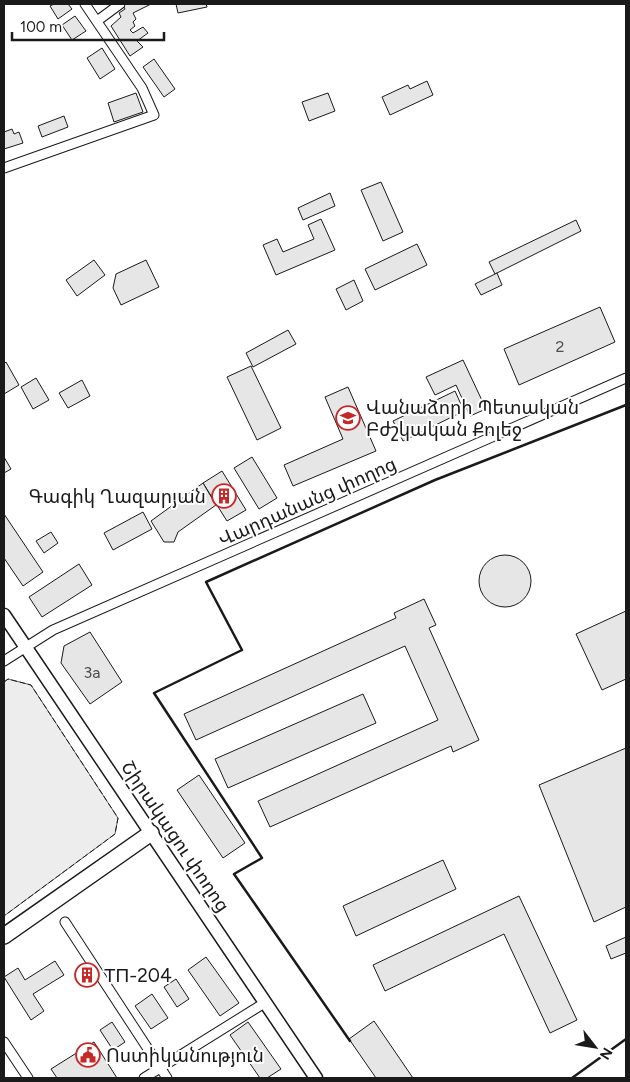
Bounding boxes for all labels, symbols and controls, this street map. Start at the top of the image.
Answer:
scale bar [12,10,165,42]
text: 100 m [20,18,62,36]
house number: 2 [556,337,564,356]
place label: Վանաձորի Պետական Բժշկական Քոլեջ [366,396,579,441]
school or university icon: Վանաձորի Պետական Բժշկական Քոլեջ [335,405,361,431]
street label: Վարդանանց փողոց [215,452,400,551]
building icon: Գագիկ Ղազարյան [211,483,237,509]
place label: Գագիկ Ղազարյան [28,485,206,508]
house number: 3a [84,663,100,682]
street label: Շիրակացու փողոց [116,756,235,916]
building icon: ТП-204 [74,962,100,988]
place label: ТП-204 [104,964,172,987]
north arrow [570,1022,620,1072]
public building icon: Ոստիկանություն [75,1042,101,1068]
place label: Ոստիկանություն [106,1044,264,1067]
text: N [596,1044,616,1062]

